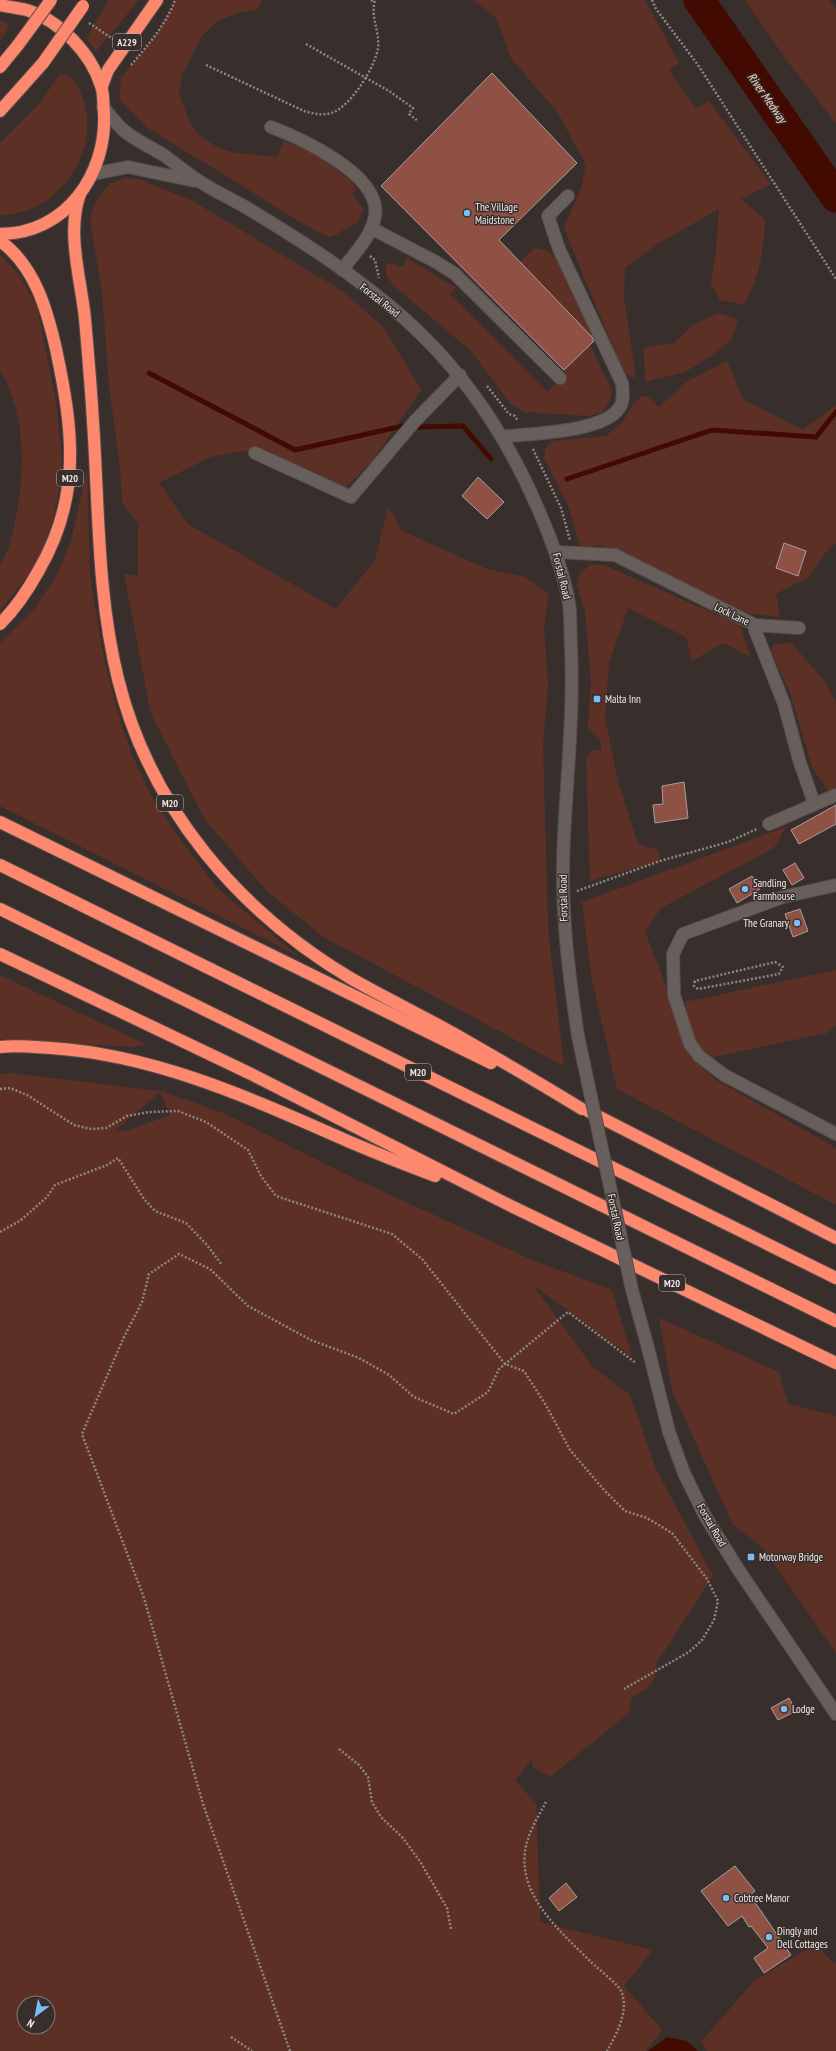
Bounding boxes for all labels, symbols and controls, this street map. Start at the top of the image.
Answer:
road number: A229 [113,34,141,50]
water label: River Medway [745,70,791,127]
place label: The Village Maidstone [475,200,518,227]
marker: The Village Maidstone [462,208,472,218]
street label: Forstal Road [357,280,403,320]
road number: M20 [57,470,83,486]
street label: Forstal Road [550,551,575,601]
street label: Lock Lane [712,600,752,629]
place label: Malta Inn [605,692,641,706]
marker: Malta Inn [592,694,602,704]
road number: M20 [157,795,183,811]
street label: Forstal Road [556,874,570,922]
place label: Sandling Farmhouse [753,876,795,903]
marker: Sandling Farmhouse [740,884,750,894]
place label: The Granary [743,916,790,930]
marker: The Granary [792,918,802,928]
road number: M20 [405,1064,431,1080]
street label: Forstal Road [604,1192,628,1242]
road number: M20 [659,1275,685,1291]
street label: Forstal Road [694,1501,730,1549]
place label: Motorway Bridge [759,1550,824,1564]
marker: Motorway Bridge [746,1552,756,1562]
place label: Lodge [792,1702,815,1716]
marker: Lodge [779,1704,789,1714]
place label: Cobtree Manor [734,1891,790,1905]
marker: Cobtree Manor [721,1893,731,1903]
place label: Dingly and Dell Cottages [777,1924,828,1951]
marker: Dingly and Dell Cottages [764,1932,774,1942]
north arrow [16,1995,56,2035]
text: N [24,2016,37,2031]

